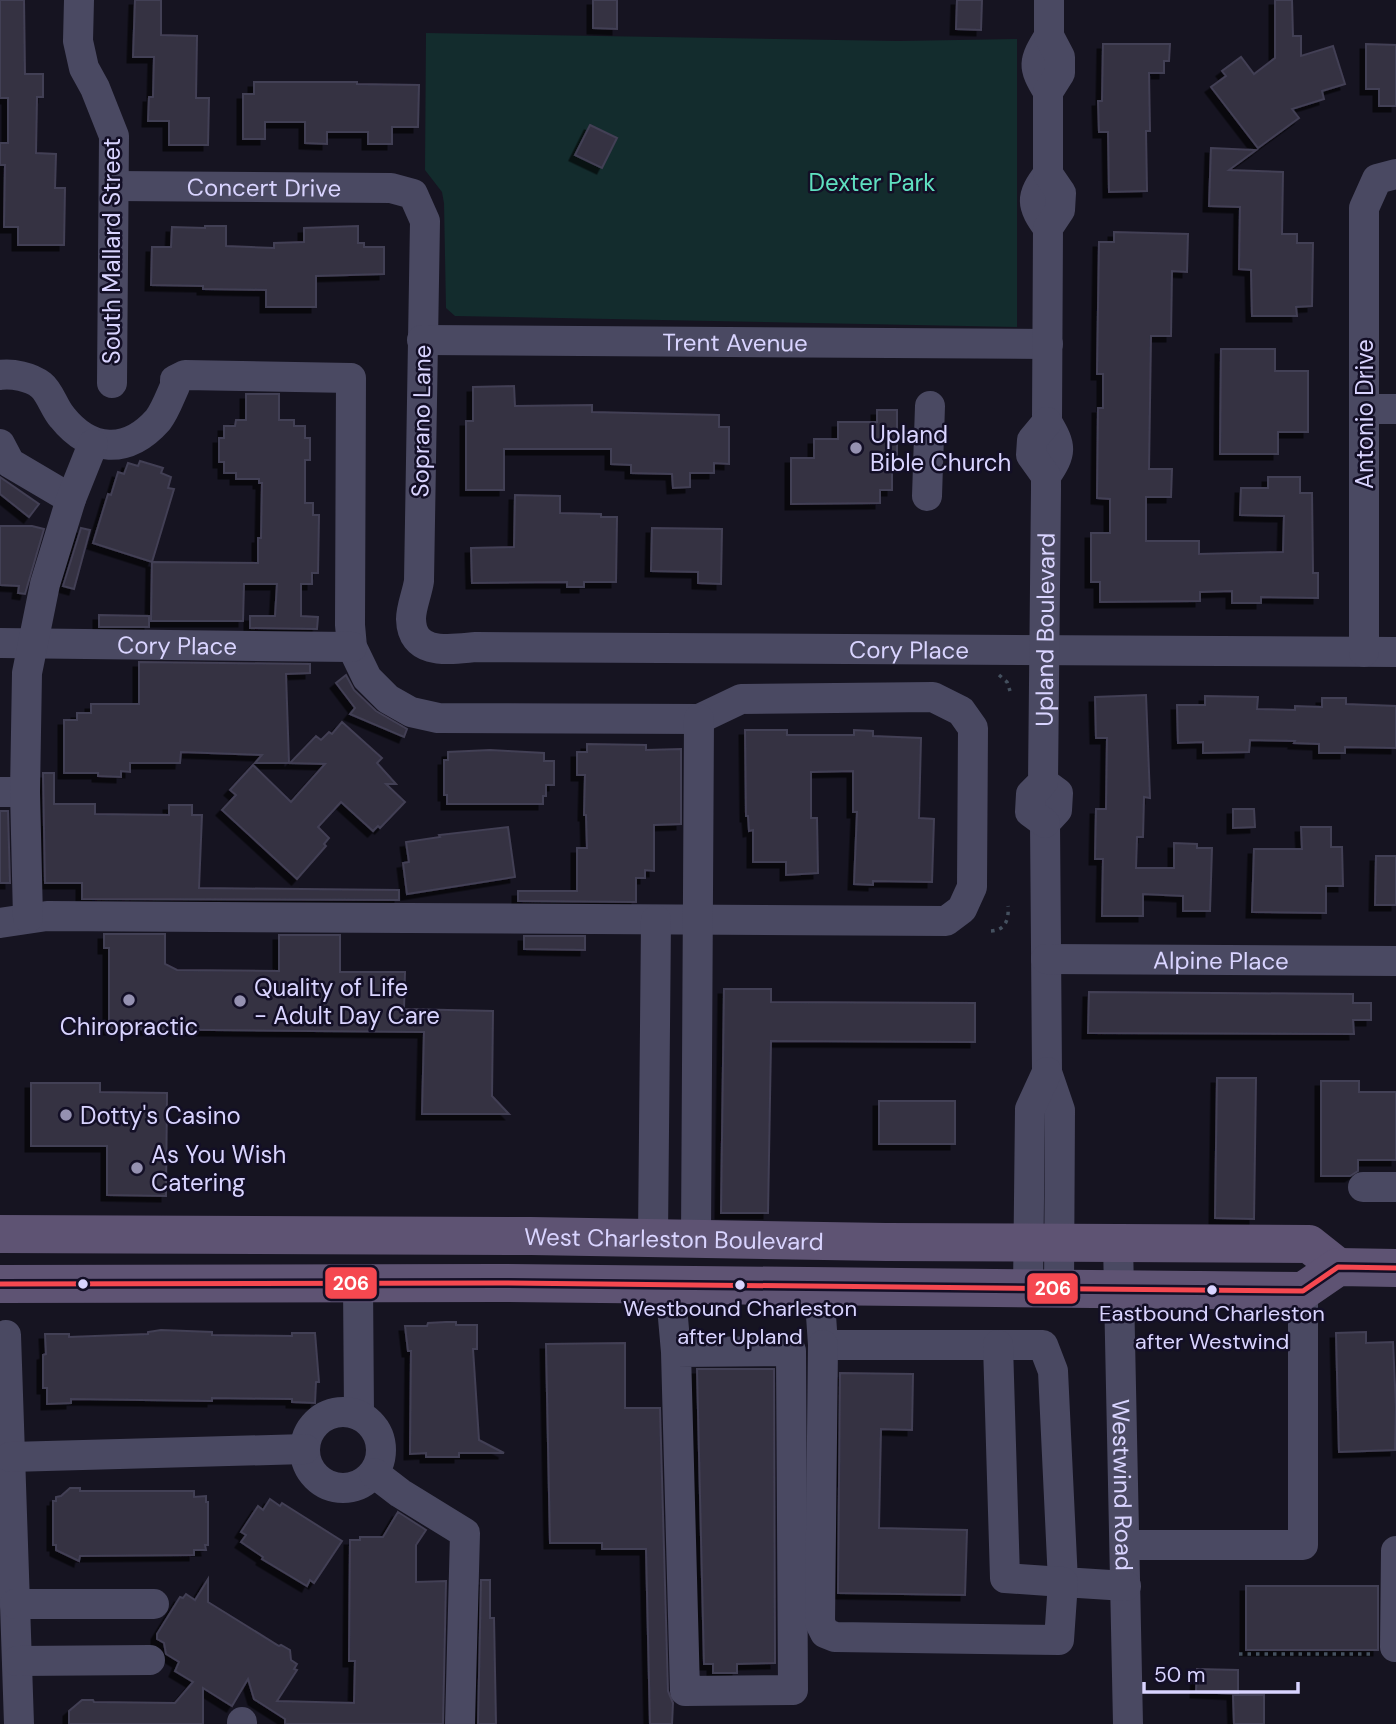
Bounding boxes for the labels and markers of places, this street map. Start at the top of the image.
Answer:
place label: Upland Bible Church [870,419,1011,478]
marker: Upland Bible Church [848,440,864,456]
place label: Quality of Life - Adult Day Care [254,972,440,1031]
marker: Chiropractic [121,992,137,1008]
marker: Quality of Life - Adult Day Care [232,993,248,1009]
place label: Chiropractic [60,1011,198,1042]
place label: Dotty's Casino [80,1100,241,1131]
marker: Dotty's Casino [58,1107,74,1123]
place label: As You Wish Catering [151,1139,286,1198]
marker: As You Wish Catering [129,1160,145,1176]
unlabelled marker [76,1277,90,1291]
marker: Westbound Charleston after Upland [733,1278,747,1292]
marker: Eastbound Charleston after Westwind [1205,1283,1219,1297]
place label: Westbound Charleston after Upland [623,1294,857,1351]
place label: Eastbound Charleston after Westwind [1099,1299,1325,1356]

